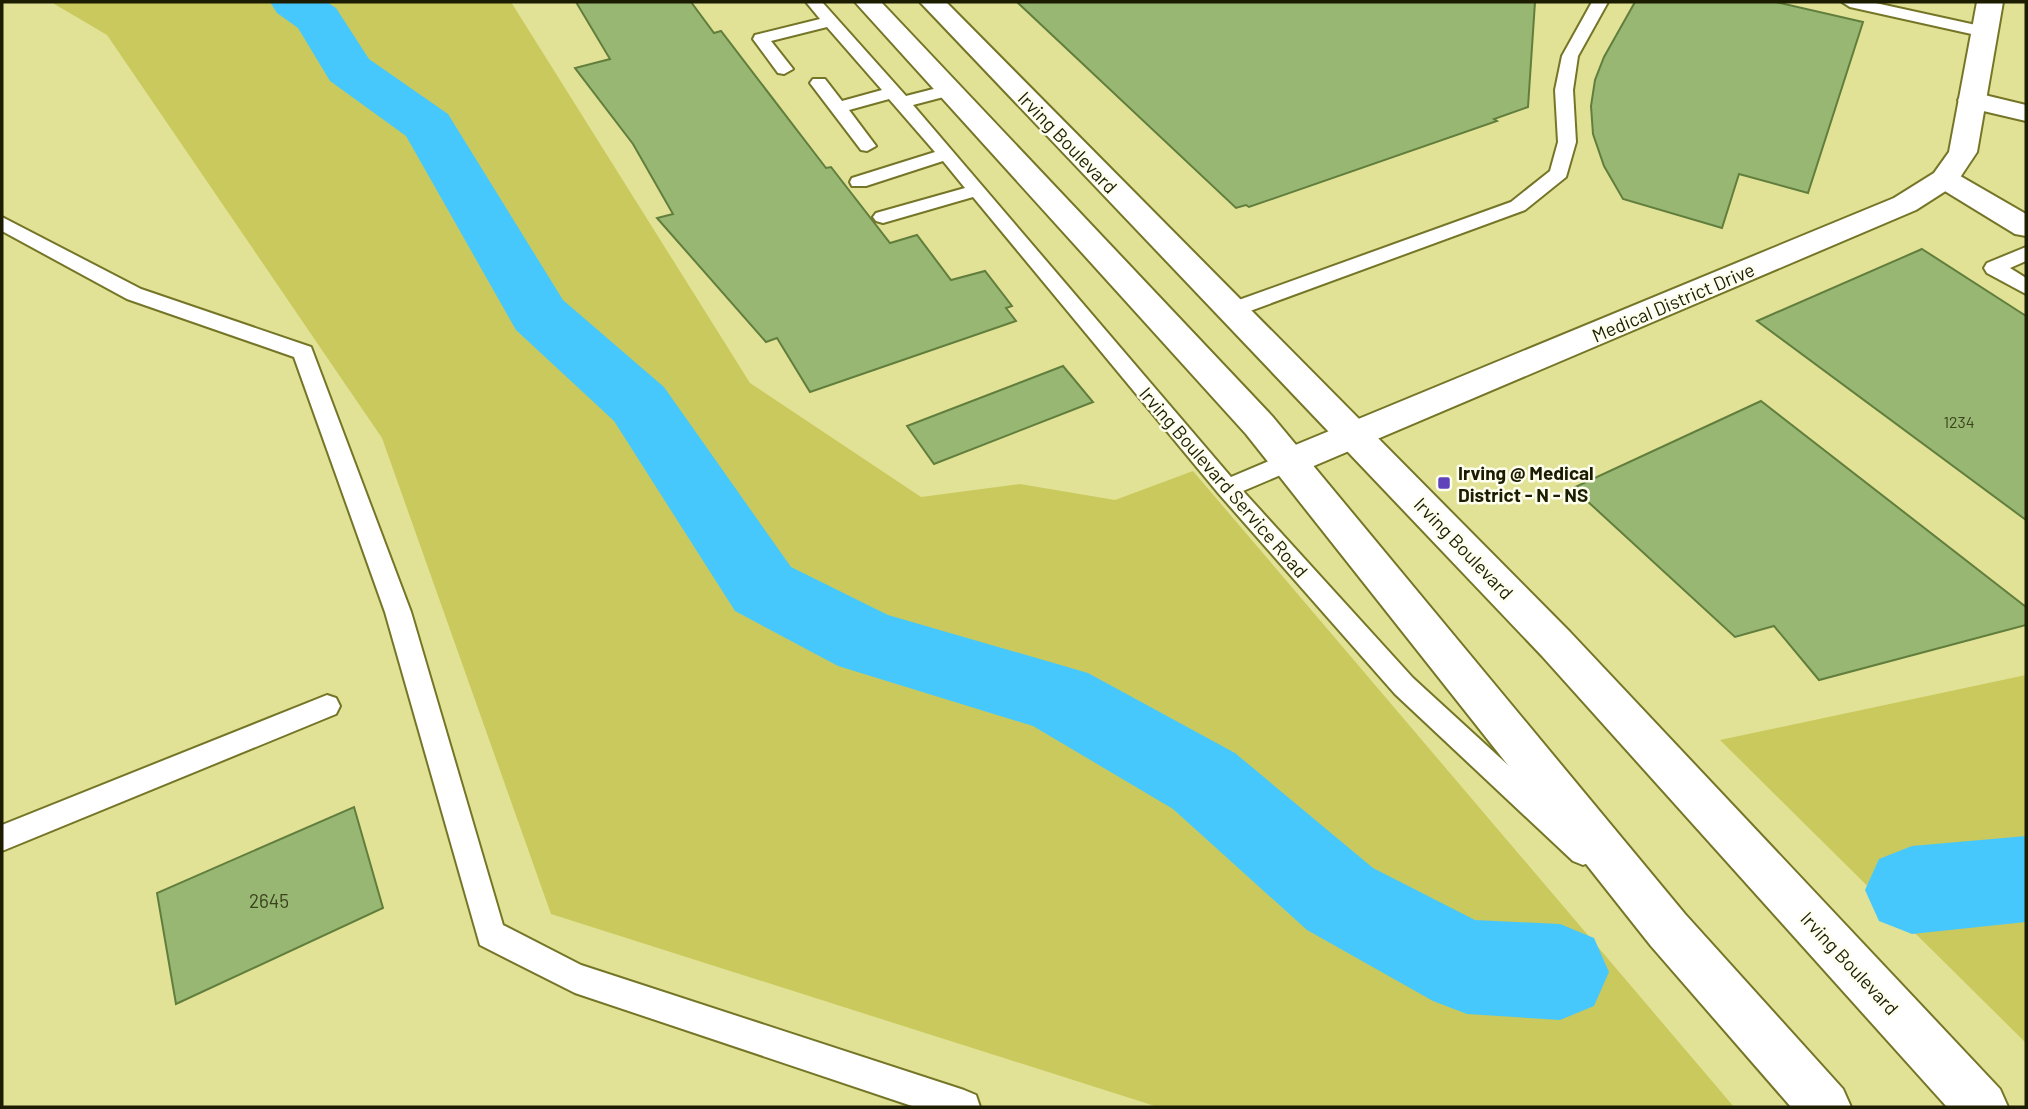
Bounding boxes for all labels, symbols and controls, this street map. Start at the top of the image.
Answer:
street label: Irving Boulevard [1014,86,1122,198]
street label: Medical District Drive [1588,257,1758,347]
street label: Irving Boulevard Service Road [1135,382,1313,582]
house number: 1234 [1943,412,1975,431]
place label: Irving @ Medical District - N - NS [1458,461,1594,506]
marker: Irving @ Medical District - N - NS [1436,475,1452,491]
street label: Irving Boulevard [1410,492,1518,604]
house number: 2645 [249,889,289,912]
street label: Irving Boulevard [1796,907,1904,1019]

